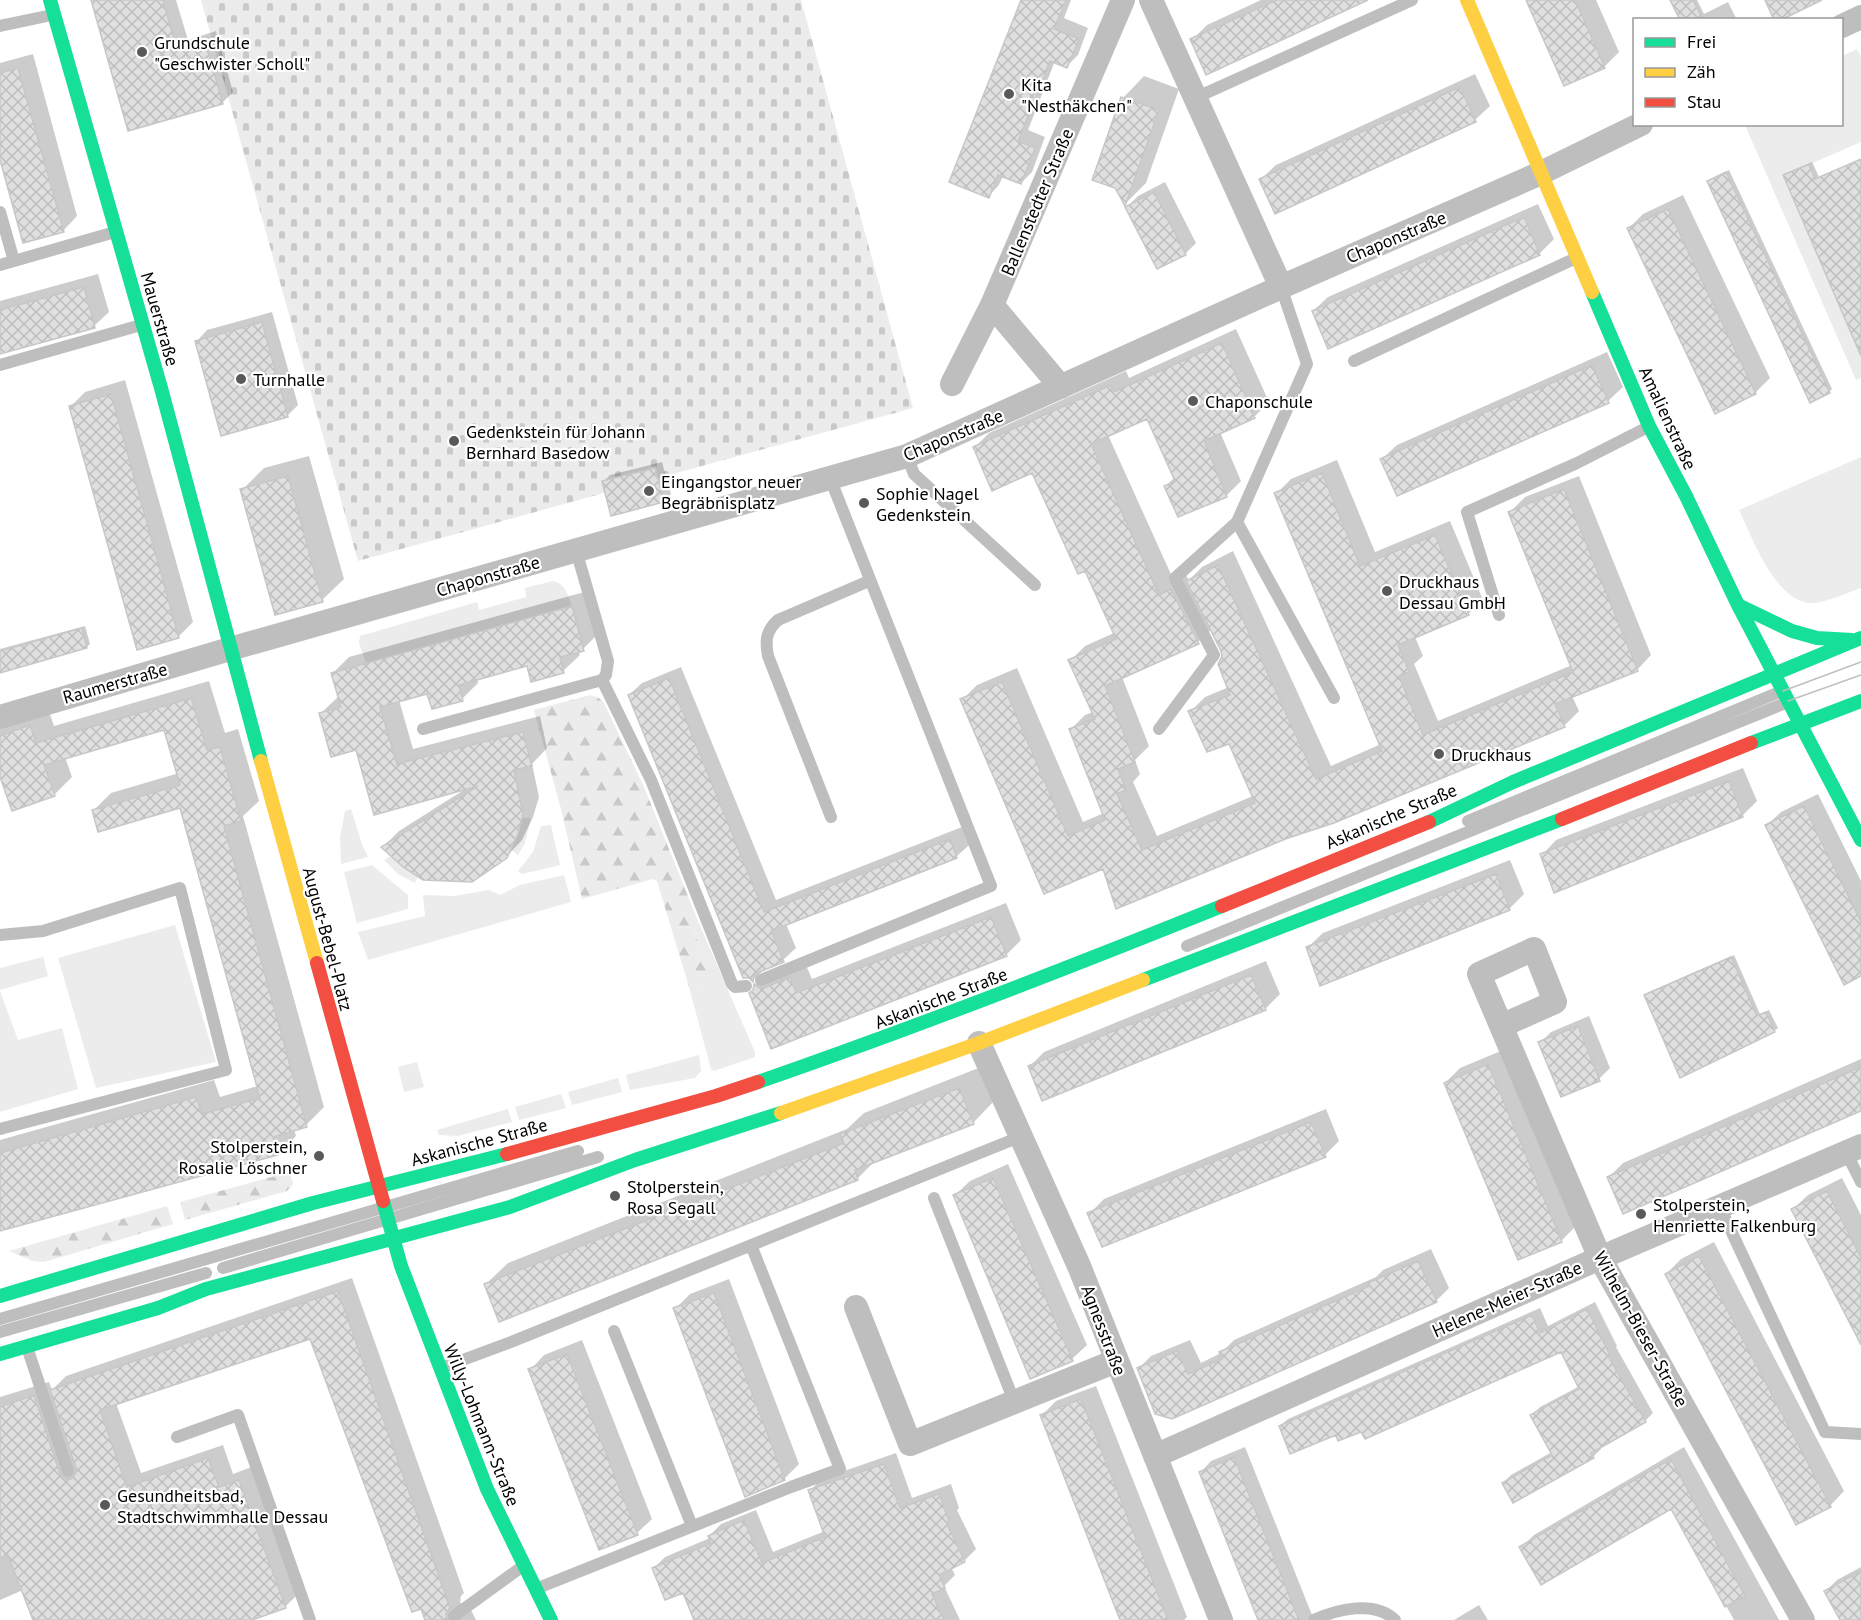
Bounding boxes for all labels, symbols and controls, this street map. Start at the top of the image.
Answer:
legend [1633,18,1843,126]
text: Frei [1687,30,1716,53]
place label: Grundschule "Geschwister Scholl" [154,31,310,75]
marker: Grundschule "Geschwister Scholl" [135,45,149,59]
text: Zäh [1687,60,1716,83]
place label: Kita "Nesthäkchen" [1021,73,1132,117]
marker: Kita "Nesthäkchen" [1002,87,1016,101]
text: Stau [1687,90,1721,113]
street label: Ballenstedter Straße [996,125,1078,279]
street label: Chaponstraße [1342,206,1450,268]
street label: Mauerstraße [136,269,184,369]
street label: Amalienstraße [1634,363,1702,473]
place label: Turnhalle [253,368,325,391]
marker: Turnhalle [234,372,248,386]
place label: Chaponschule [1205,390,1313,413]
marker: Chaponschule [1186,394,1200,408]
street label: Chaponstraße [899,404,1007,466]
place label: Gedenkstein für Johann Bernhard Basedow [466,420,645,464]
marker: Gedenkstein für Johann Bernhard Basedow [447,434,461,448]
place label: Eingangstor neuer Begräbnisplatz [661,470,801,514]
place label: Sophie Nagel Gedenkstein [876,482,979,526]
marker: Eingangstor neuer Begräbnisplatz [642,484,656,498]
marker: Sophie Nagel Gedenkstein [857,496,871,510]
street label: Chaponstraße [433,550,543,602]
place label: Druckhaus Dessau GmbH [1399,570,1506,614]
marker: Druckhaus Dessau GmbH [1380,584,1394,598]
street label: Raumerstraße [60,657,170,709]
place label: Druckhaus [1451,743,1531,766]
marker: Druckhaus [1432,747,1446,761]
street label: Askanische Straße [1322,778,1460,854]
street label: August-Bebel-Platz [298,865,358,1013]
street label: Askanische Straße [871,962,1011,1034]
street label: Askanische Straße [408,1113,550,1171]
place label: Stolperstein, Rosalie Löschner [178,1135,307,1179]
marker: Stolperstein, Rosalie Löschner [312,1149,326,1163]
place label: Stolperstein, Rosa Segall [627,1175,724,1219]
marker: Stolperstein, Rosa Segall [608,1189,622,1203]
place label: Stolperstein, Henriette Falkenburg [1653,1193,1816,1237]
marker: Stolperstein, Henriette Falkenburg [1634,1207,1648,1221]
street label: Wilhelm-Bieser-Straße [1589,1247,1693,1411]
street label: Helene-Meier-Straße [1429,1256,1585,1342]
street label: Agnesstraße [1076,1282,1132,1378]
street label: Willy-Lohmann-Straße [439,1340,525,1510]
place label: Gesundheitsbad, Stadtschwimmhalle Dessau [117,1484,328,1528]
marker: Gesundheitsbad, Stadtschwimmhalle Dessau [98,1498,112,1512]

